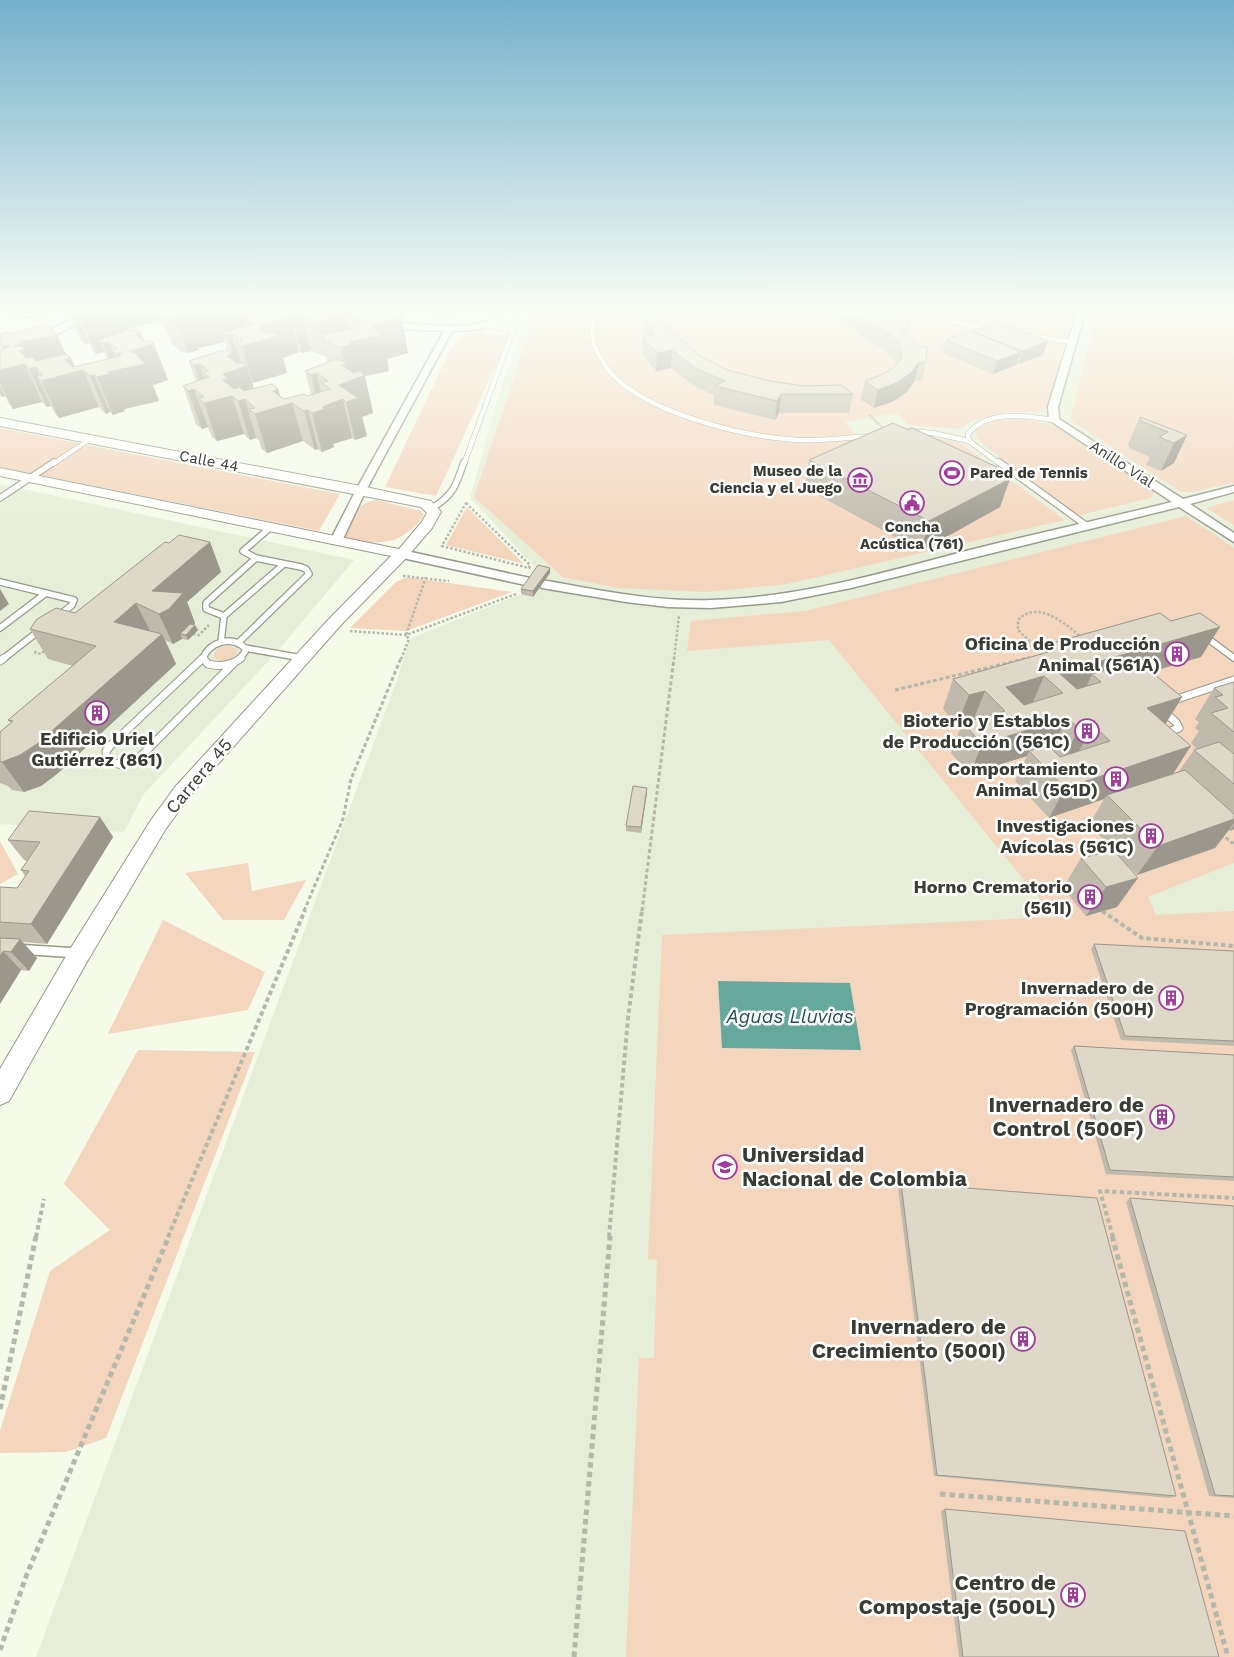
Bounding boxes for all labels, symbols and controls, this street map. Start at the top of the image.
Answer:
street label: Anillo Vial [1087,437,1158,492]
street label: Calle 44 [178,446,240,476]
sports icon: Pared de Tennis [939,460,965,486]
place label: Museo de la Ciencia y el Juego [709,462,842,497]
place label: Pared de Tennis [970,464,1088,482]
museum icon: Museo de la Ciencia y el Juego [847,467,873,493]
public building icon: Concha Acústica (761) [899,490,925,516]
place label: Concha Acústica (761) [860,518,964,553]
place label: Oficina de Producción Animal (561A) [965,633,1160,675]
building icon: Oficina de Producción Animal (561A) [1164,641,1190,667]
building icon: Edificio Uriel Gutiérrez (861) [84,700,110,726]
place label: Bioterio y Establos de Producción (561C) [882,710,1070,752]
building icon: Bioterio y Establos de Producción (561C) [1074,718,1100,744]
place label: Edificio Uriel Gutiérrez (861) [31,728,163,770]
street label: Carrera 45 [161,734,236,818]
place label: Comportamiento Animal (561D) [948,758,1098,800]
building icon: Comportamiento Animal (561D) [1103,766,1129,792]
place label: Investigaciones Avícolas (561C) [996,815,1134,857]
building icon: Investigaciones Avícolas (561C) [1138,823,1164,849]
place label: Horno Crematorio (561I) [913,876,1072,918]
building icon: Horno Crematorio (561I) [1077,884,1103,910]
place label: Invernadero de Programación (500H) [965,977,1154,1019]
building icon: Invernadero de Programación (500H) [1158,985,1184,1011]
water label: Aguas Lluvias [726,1005,854,1028]
place label: Invernadero de Control (500F) [989,1092,1144,1141]
building icon: Invernadero de Control (500F) [1149,1104,1175,1130]
place label: Universidad Nacional de Colombia [742,1142,968,1191]
school or university icon: Universidad Nacional de Colombia [712,1154,738,1180]
place label: Invernadero de Crecimiento (500I) [812,1314,1006,1363]
building icon: Invernadero de Crecimiento (500I) [1010,1326,1036,1352]
place label: Centro de Compostaje (500L) [859,1570,1056,1619]
building icon: Centro de Compostaje (500L) [1060,1582,1086,1608]

